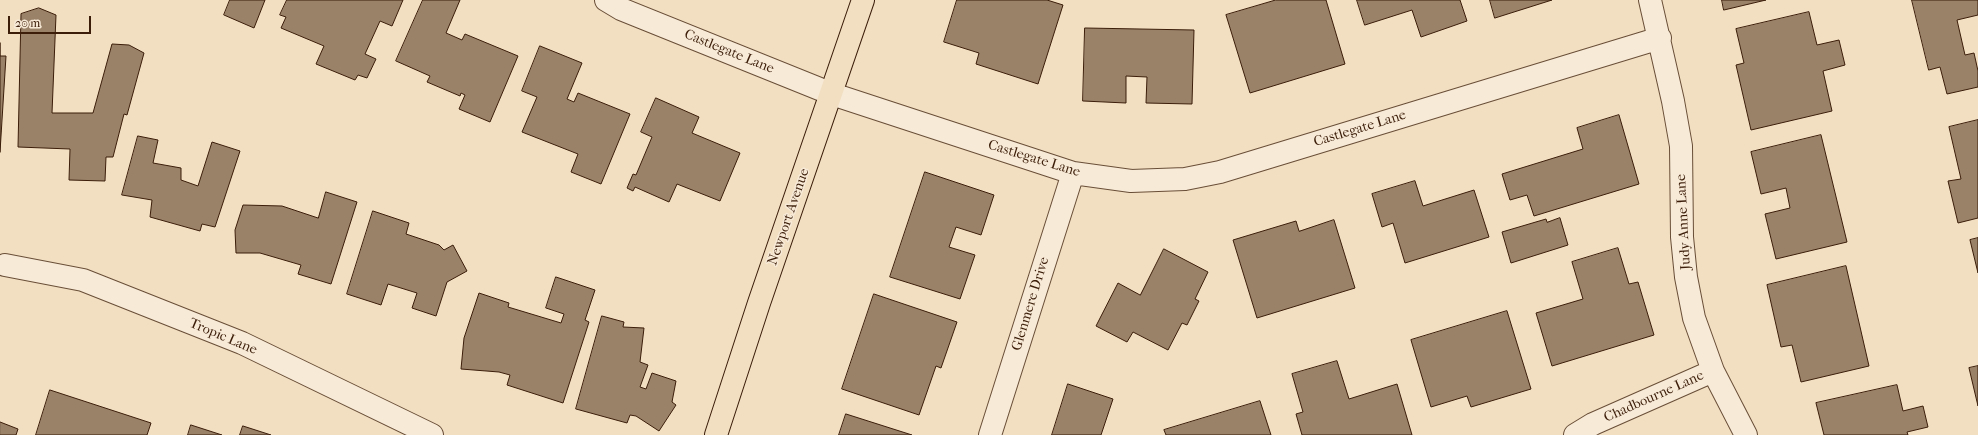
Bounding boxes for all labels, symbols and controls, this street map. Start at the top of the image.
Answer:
scale bar [10,8,93,34]
text: 20 m [15,16,40,30]
street label: Castlegate Lane [682,26,776,78]
street label: Castlegate Lane [1312,107,1408,151]
street label: Castlegate Lane [986,137,1082,181]
street label: Newport Avenue [765,166,813,268]
street label: Judy Anne Lane [1673,174,1695,270]
street label: Glenmere Drive [1009,255,1053,353]
street label: Tropic Lane [187,315,259,359]
street label: Chadbourne Lane [1601,367,1707,427]

